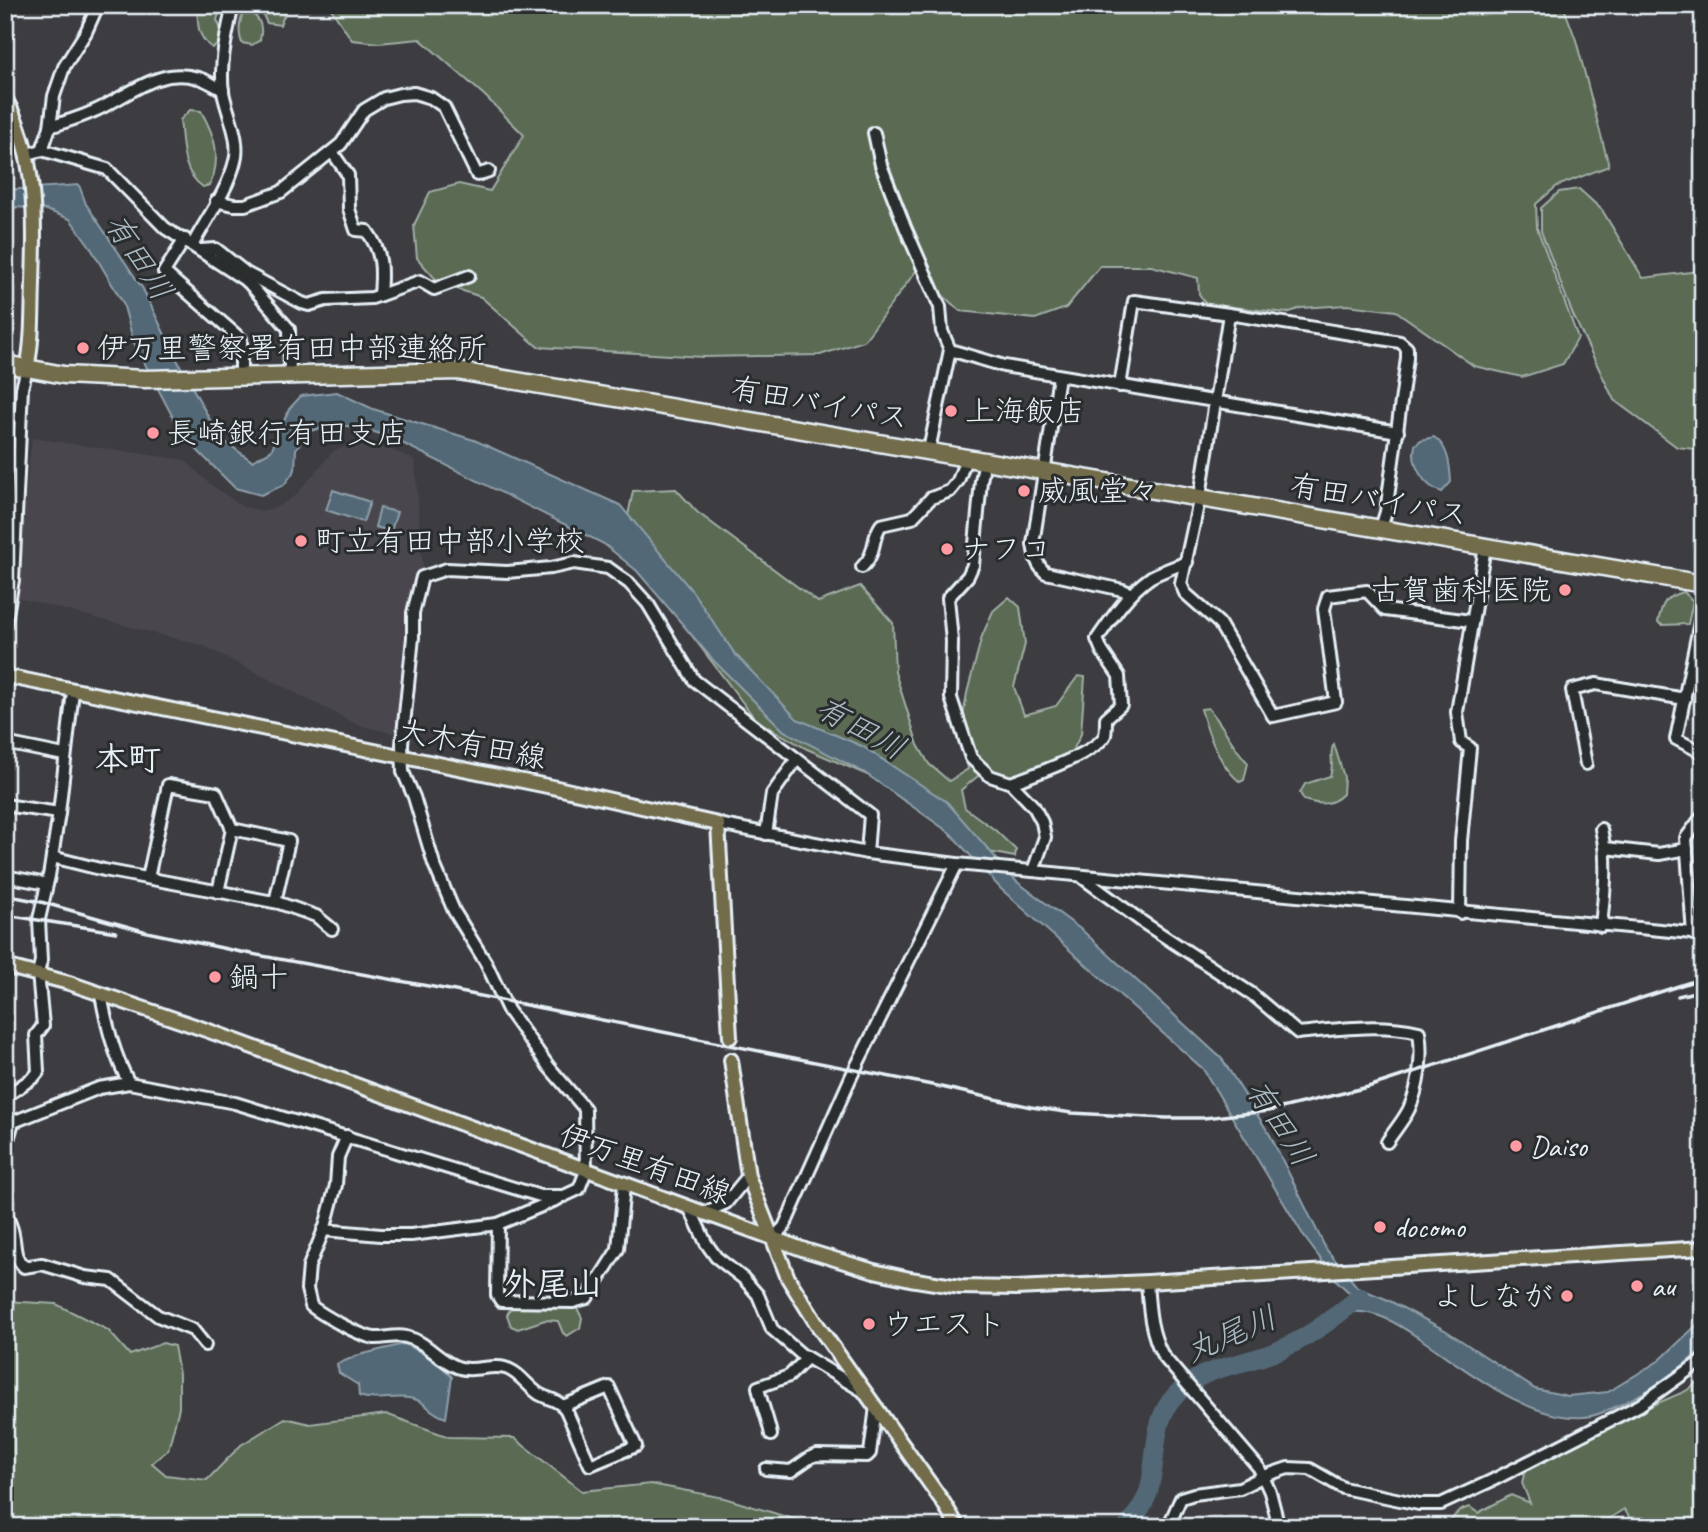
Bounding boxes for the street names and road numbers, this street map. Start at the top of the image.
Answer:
street label: 有田バイパス [728,369,912,437]
street label: 有田バイパス [1287,466,1471,534]
street label: 大木有田線 [395,711,549,777]
street label: 伊万里有田線 [554,1115,736,1213]

